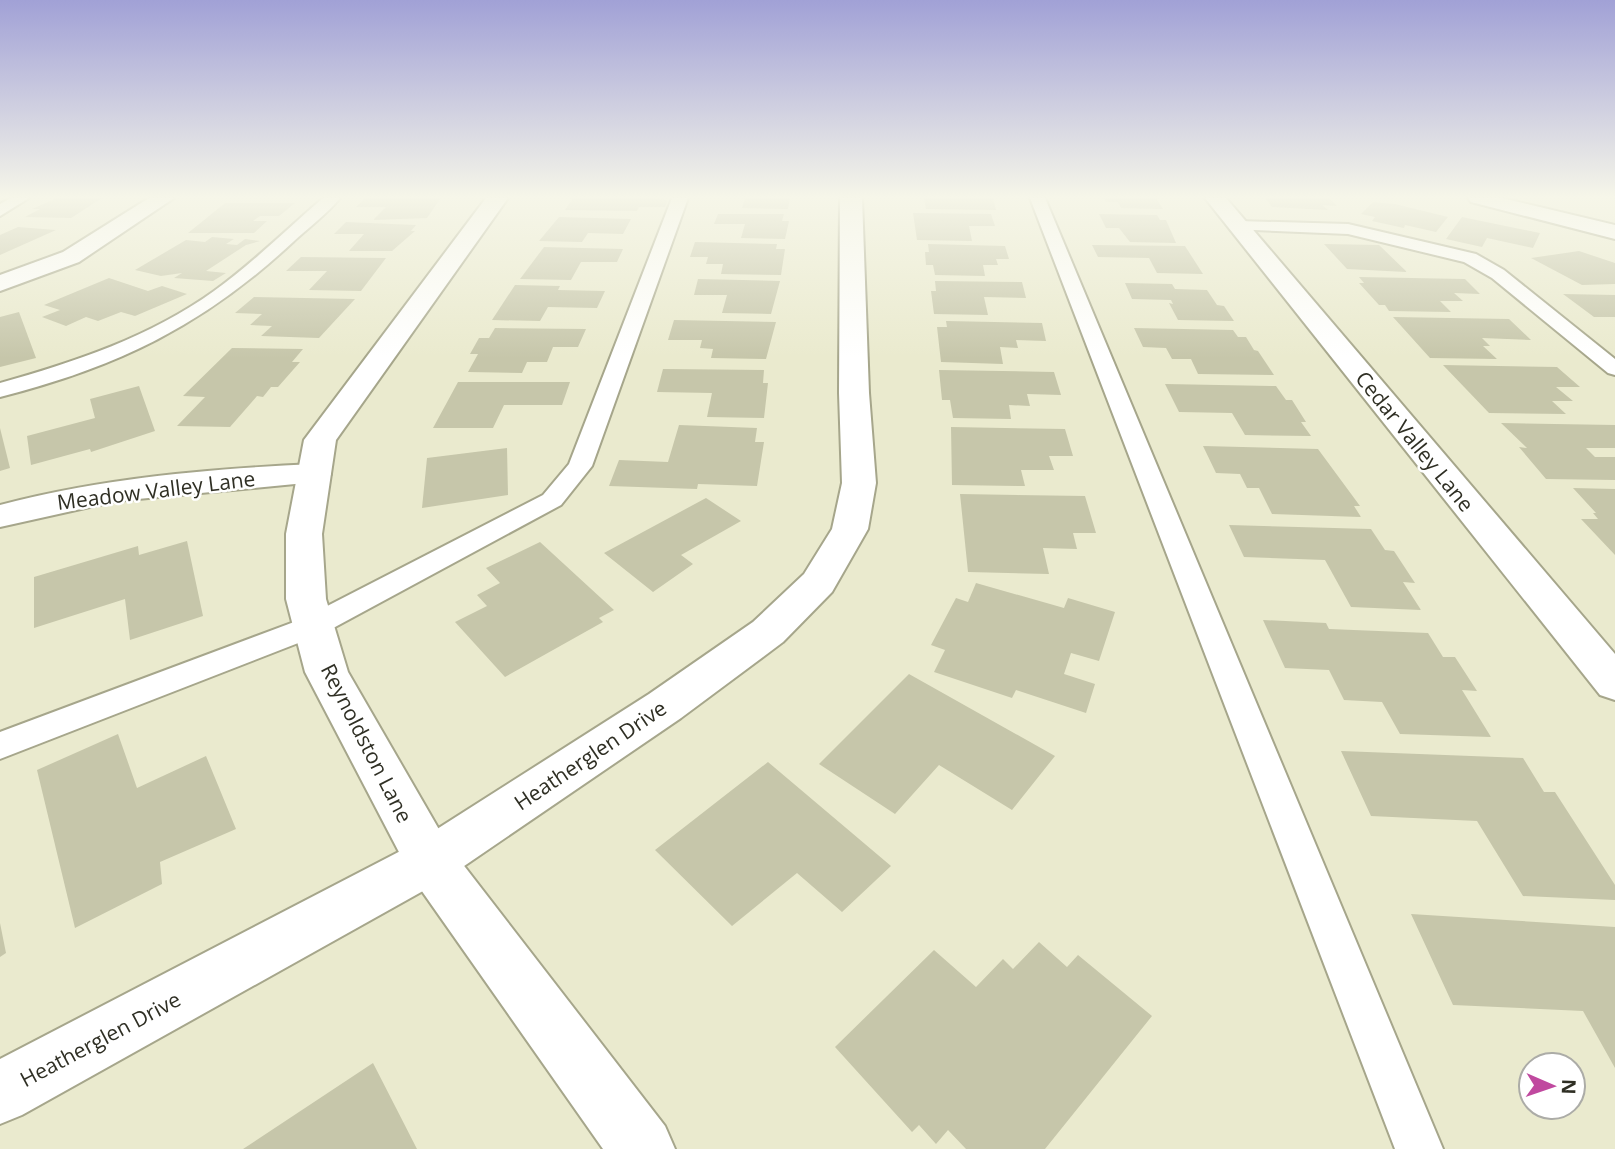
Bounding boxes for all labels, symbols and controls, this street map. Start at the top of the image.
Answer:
street label: Cedar Valley Lane [1350,365,1480,517]
street label: Meadow Valley Lane [55,464,257,516]
street label: Reynoldston Lane [315,659,419,827]
street label: Heatherglen Drive [508,694,672,816]
street label: Heatherglen Drive [15,985,185,1093]
north arrow [1517,1051,1587,1121]
text: N [1556,1078,1582,1095]

